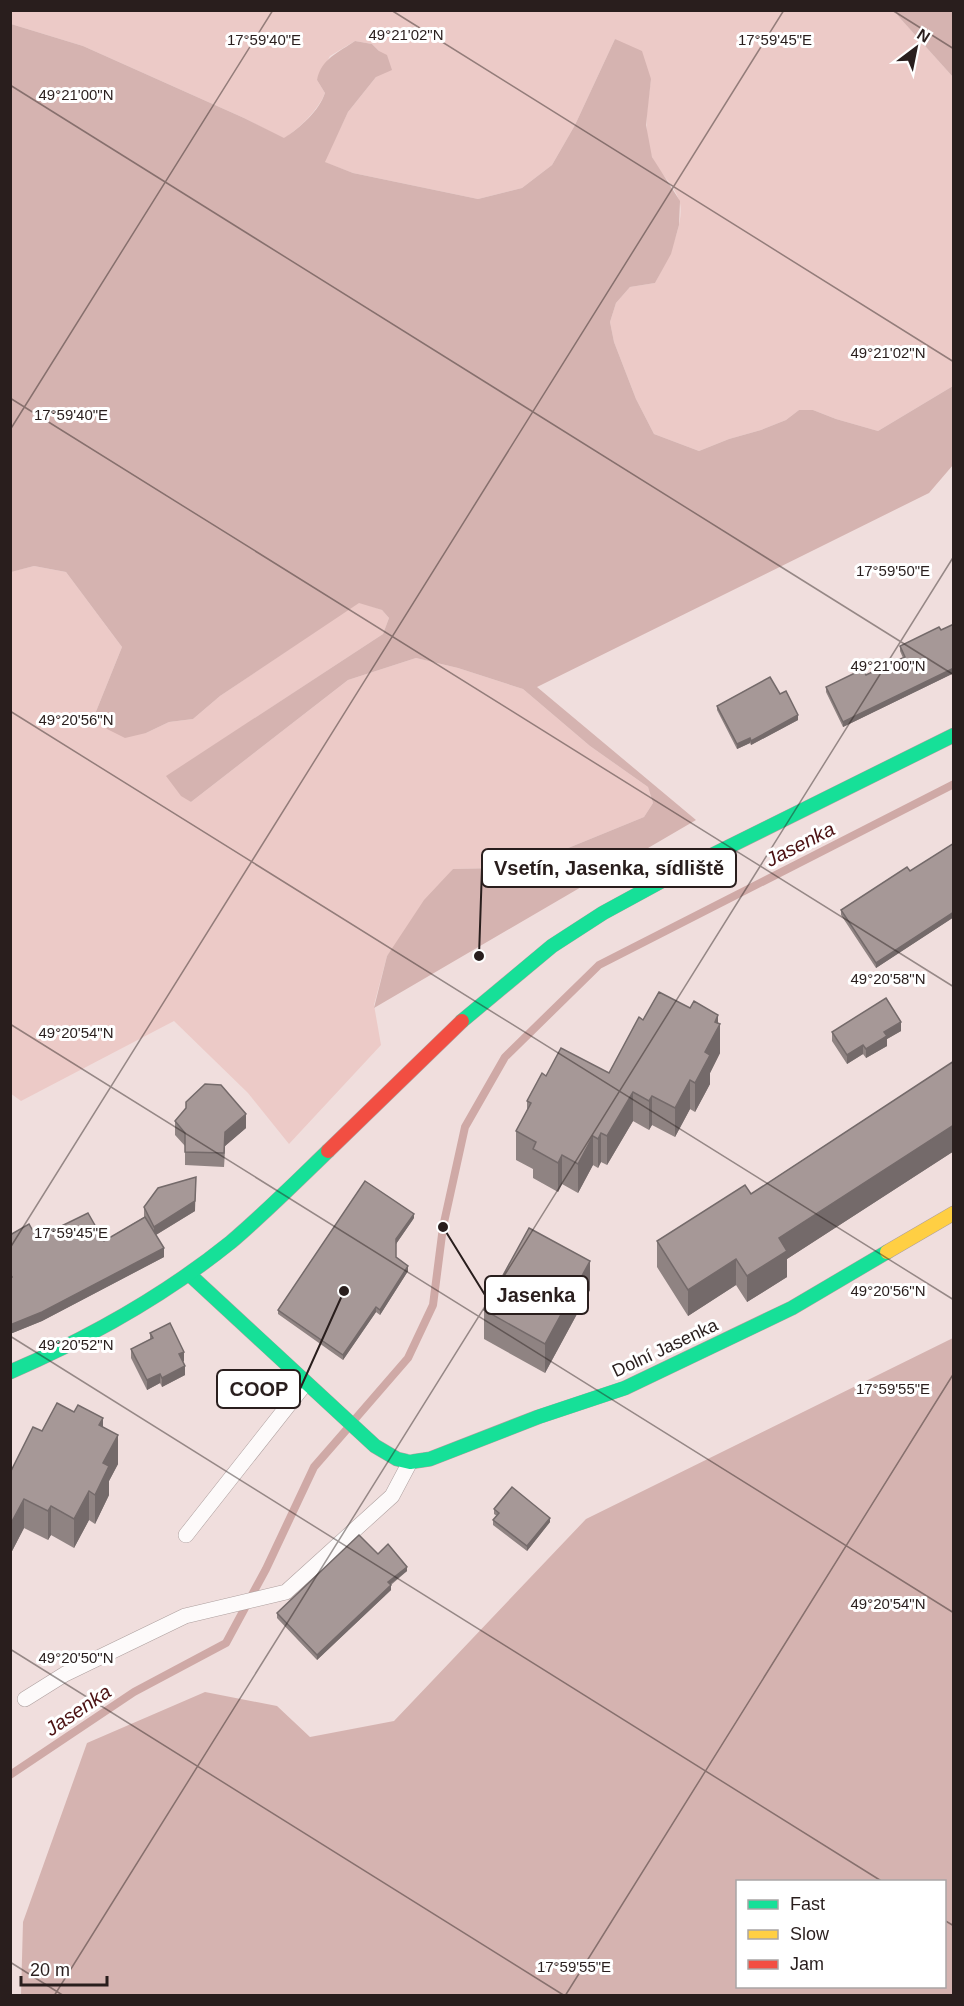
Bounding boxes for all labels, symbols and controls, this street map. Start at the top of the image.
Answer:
north arrow [886,18,946,78]
text: N [914,25,933,46]
text: 49°21'02"N [368,26,444,43]
text: 17°59'40"E [227,31,301,48]
text: 17°59'45"E [738,31,812,48]
text: 49°21'00"N [38,86,114,103]
text: 49°21'02"N [850,344,926,361]
text: 17°59'40"E [34,406,108,423]
text: 17°59'50"E [856,562,930,579]
text: 49°21'00"N [850,657,926,674]
text: 49°20'56"N [38,711,114,728]
water label: Jasenka [761,817,838,871]
callout: Vsetín, Jasenka, sídliště [482,849,736,887]
text: Vsetín, Jasenka, sídliště [494,857,724,879]
text: 49°20'58"N [850,970,926,987]
text: 49°20'54"N [38,1024,114,1041]
text: 17°59'45"E [34,1224,108,1241]
callout: Jasenka [485,1276,588,1314]
text: 49°20'56"N [850,1282,926,1299]
text: Jasenka [497,1284,576,1306]
street label: Dolní Jasenka [609,1314,722,1381]
text: 49°20'52"N [38,1336,114,1353]
callout: COOP [217,1370,300,1408]
text: COOP [230,1378,288,1400]
text: 17°59'55"E [856,1380,930,1397]
text: 49°20'54"N [850,1595,926,1612]
text: 49°20'50"N [38,1649,114,1666]
water label: Jasenka [40,1680,115,1741]
legend [736,1880,946,1988]
text: Fast [790,1894,825,1914]
text: Slow [790,1924,830,1944]
scale bar [21,1949,106,1987]
text: Jam [790,1954,824,1974]
text: 17°59'55"E [537,1958,611,1975]
text: 20 m [30,1960,70,1980]

